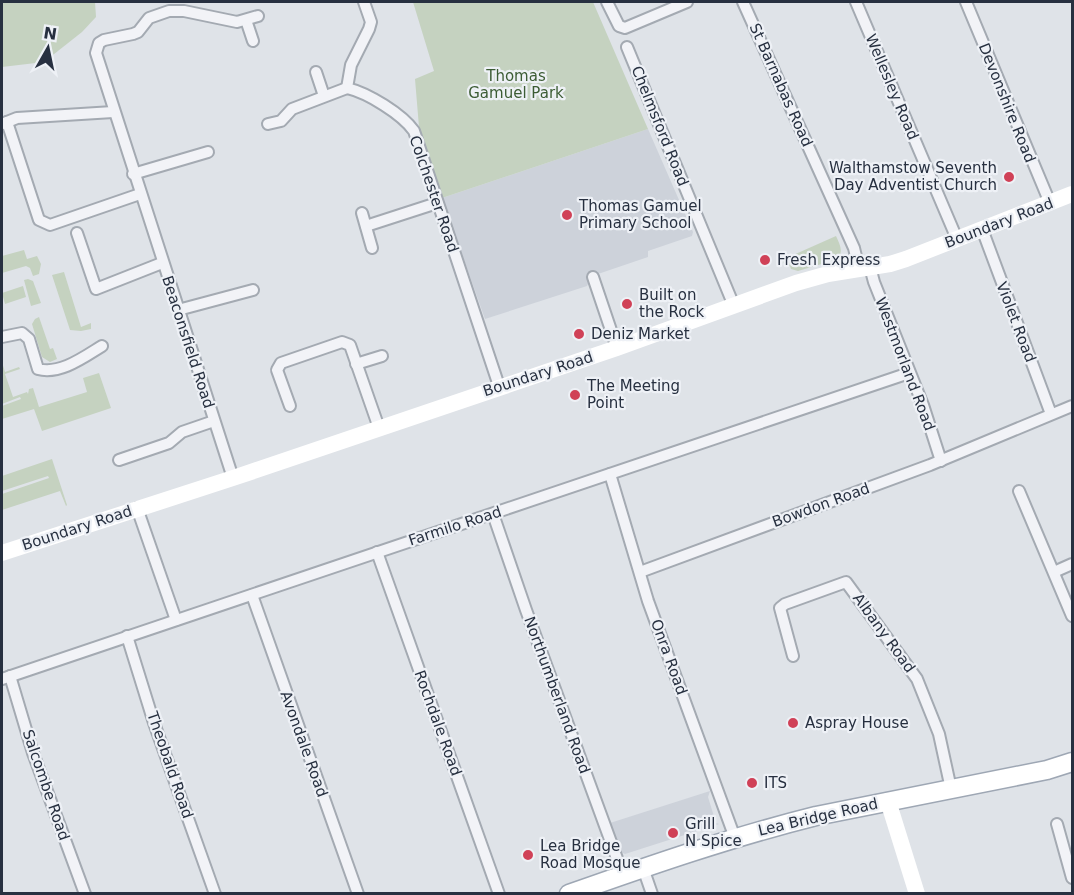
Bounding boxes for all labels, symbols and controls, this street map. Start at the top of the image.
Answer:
north arrow [18,18,78,78]
street label: St Barnabas Road [746,20,816,150]
text: N [42,23,58,44]
street label: Wellesley Road [862,31,922,143]
street label: Devonshire Road [975,41,1039,165]
street label: Chelmsford Road [628,63,692,189]
park label: Thomas Gamuel Park [468,67,564,102]
street label: Colchester Road [406,133,462,255]
place label: Walthamstow Seventh Day Adventist Church [829,159,997,194]
marker: Walthamstow Seventh Day Adventist Church [1002,170,1016,184]
street label: Boundary Road [942,194,1056,252]
place label: Thomas Gamuel Primary School [578,197,702,232]
marker: Thomas Gamuel Primary School [560,208,574,222]
place label: Fresh Express [777,251,880,269]
marker: Fresh Express [758,253,772,267]
street label: Beaconsfield Road [158,273,218,411]
street label: Violet Road [992,279,1040,365]
place label: Built on the Rock [639,286,705,321]
street label: Westmorland Road [871,295,939,433]
marker: Built on the Rock [620,297,634,311]
place label: Deniz Market [591,325,690,343]
marker: Deniz Market [572,327,586,341]
street label: Boundary Road [481,348,595,400]
place label: The Meeting Point [586,377,680,412]
marker: The Meeting Point [568,388,582,402]
street label: Bowdon Road [770,479,872,531]
street label: Boundary Road [20,502,134,554]
street label: Farmilo Road [406,502,504,550]
street label: Albany Road [849,590,919,676]
street label: Northumberland Road [520,614,594,776]
street label: Onra Road [647,617,691,697]
street label: Rochdale Road [411,668,465,778]
street label: Avondale Road [276,689,332,799]
street label: Theobald Road [143,708,197,821]
place label: Aspray House [805,714,909,732]
marker: Aspray House [786,716,800,730]
street label: Salcombe Road [19,727,73,843]
place label: ITS [764,774,787,792]
marker: ITS [745,776,759,790]
street label: Lea Bridge Road [756,794,880,840]
place label: Grill N Spice [685,815,742,850]
marker: Grill N Spice [666,826,680,840]
place label: Lea Bridge Road Mosque [540,837,641,872]
marker: Lea Bridge Road Mosque [521,848,535,862]

